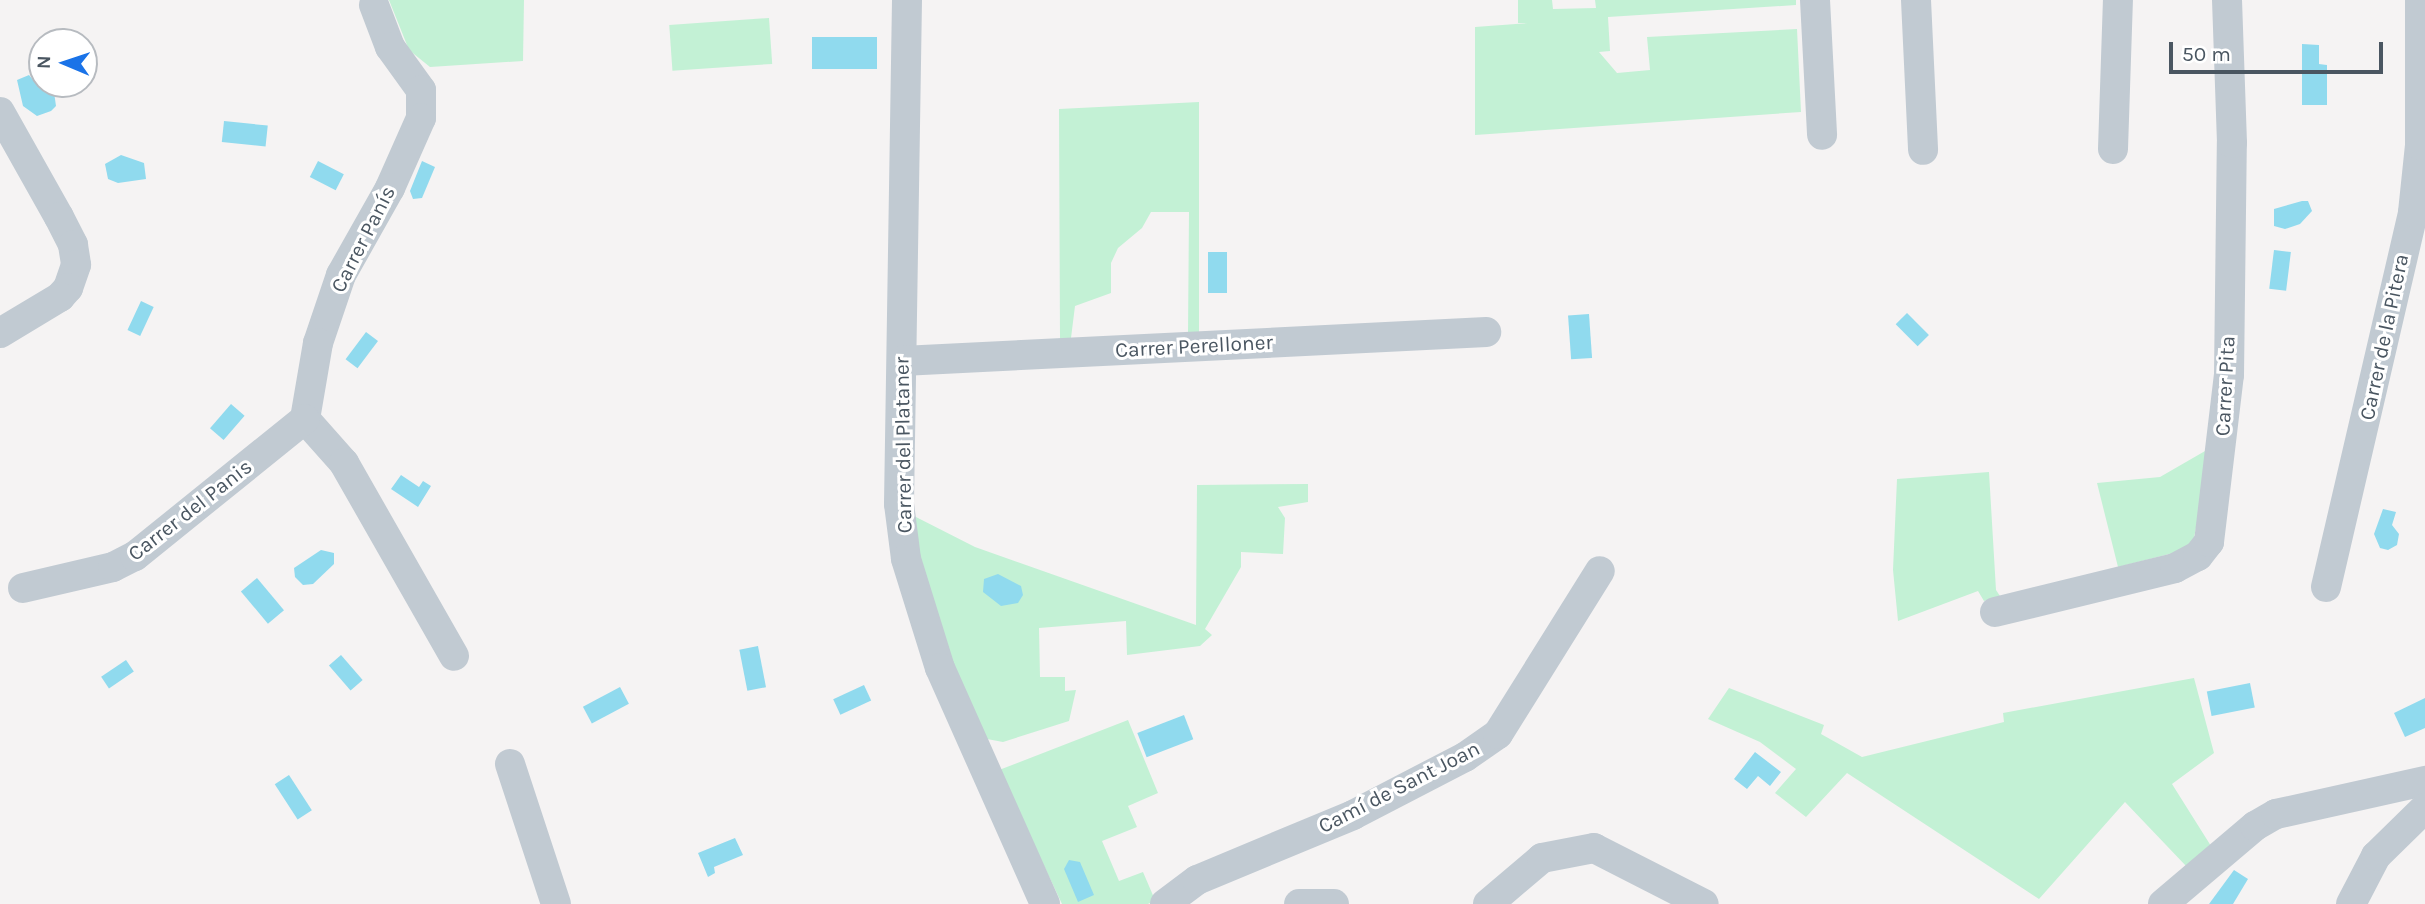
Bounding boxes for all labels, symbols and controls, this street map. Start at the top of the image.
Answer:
north arrow [28,28,98,98]
scale bar [2173,28,2386,72]
text: 50 m [2182,42,2231,66]
text: N [33,55,55,70]
street label: Carrer Panís [325,182,401,296]
street label: Carrer de la Pitera [2354,252,2414,422]
street label: Carrer Perelloner [1114,329,1274,363]
street label: Carrer Pita [2210,335,2240,437]
street label: Carrer del Plataner [889,356,917,534]
street label: Carrer del Panis [123,454,257,566]
street label: Camí de Sant Joan [1314,735,1484,839]

